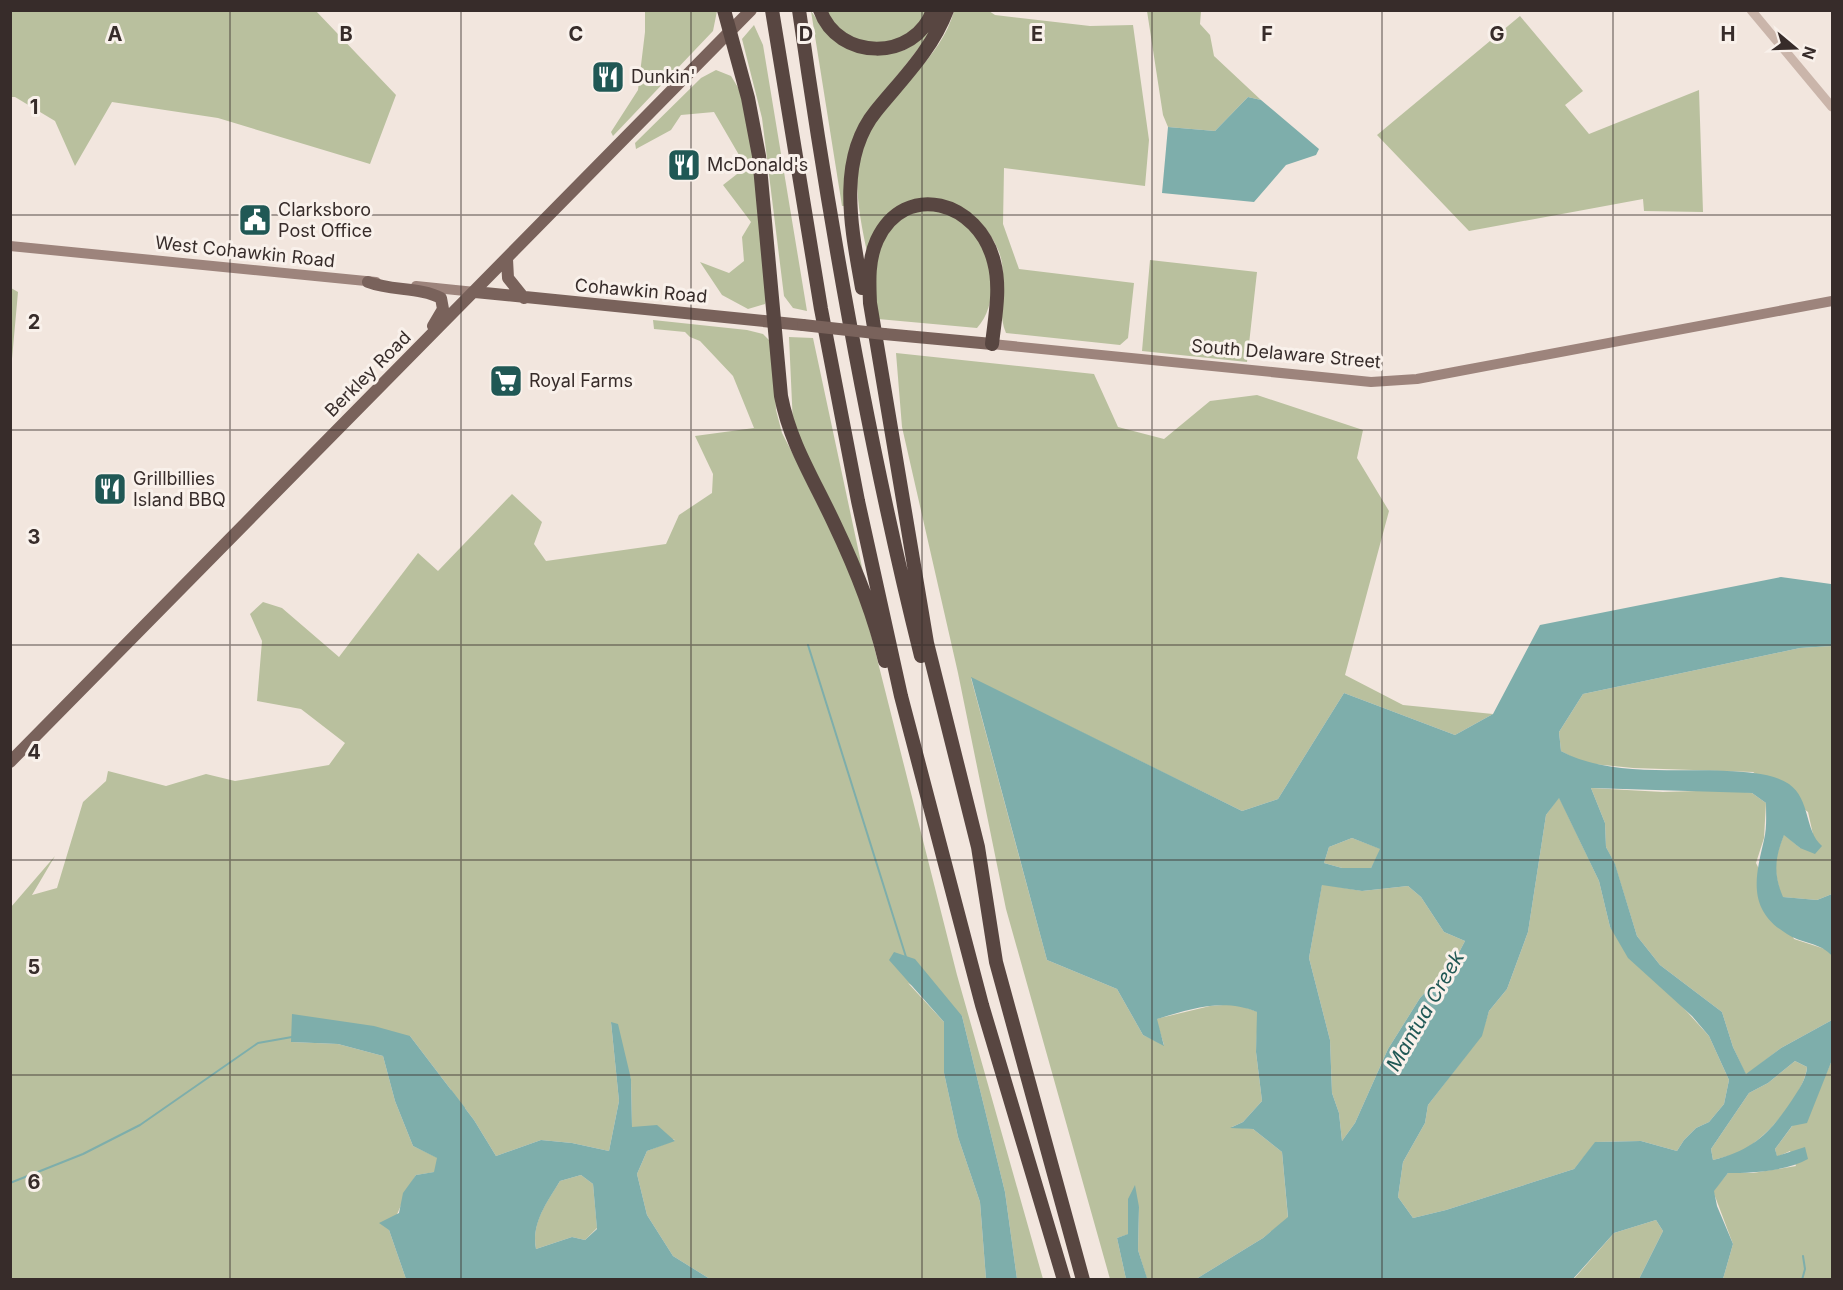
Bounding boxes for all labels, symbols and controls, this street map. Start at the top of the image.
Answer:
north arrow [1765,18,1825,78]
text: A [108,22,123,46]
text: B [339,22,353,46]
text: C [569,22,583,46]
text: D [799,22,813,46]
text: E [1031,22,1043,46]
text: F [1261,22,1273,46]
text: G [1489,22,1505,46]
text: H [1721,22,1735,46]
text: N [1798,44,1821,62]
restaurant icon: Dunkin' [590,59,626,95]
place label: Dunkin' [631,66,696,87]
text: 1 [30,95,38,119]
restaurant icon: McDonald's [666,147,702,183]
place label: McDonald's [707,154,808,175]
place label: Clarksboro Post Office [278,199,372,241]
public building icon: Clarksboro Post Office [237,202,273,238]
street label: West Cohawkin Road [154,232,336,271]
street label: Cohawkin Road [574,274,708,307]
text: 2 [28,310,40,334]
street label: Berkley Road [321,327,415,421]
street label: South Delaware Street [1190,335,1382,372]
supermarket icon: Royal Farms [488,363,524,399]
place label: Royal Farms [529,370,633,391]
place label: Grillbillies Island BBQ [133,468,226,510]
restaurant icon: Grillbillies Island BBQ [92,471,128,507]
text: 3 [28,525,40,549]
text: 4 [27,740,41,764]
water label: Mantua Creek [1381,946,1469,1075]
text: 5 [28,955,40,979]
text: 6 [28,1170,41,1194]

